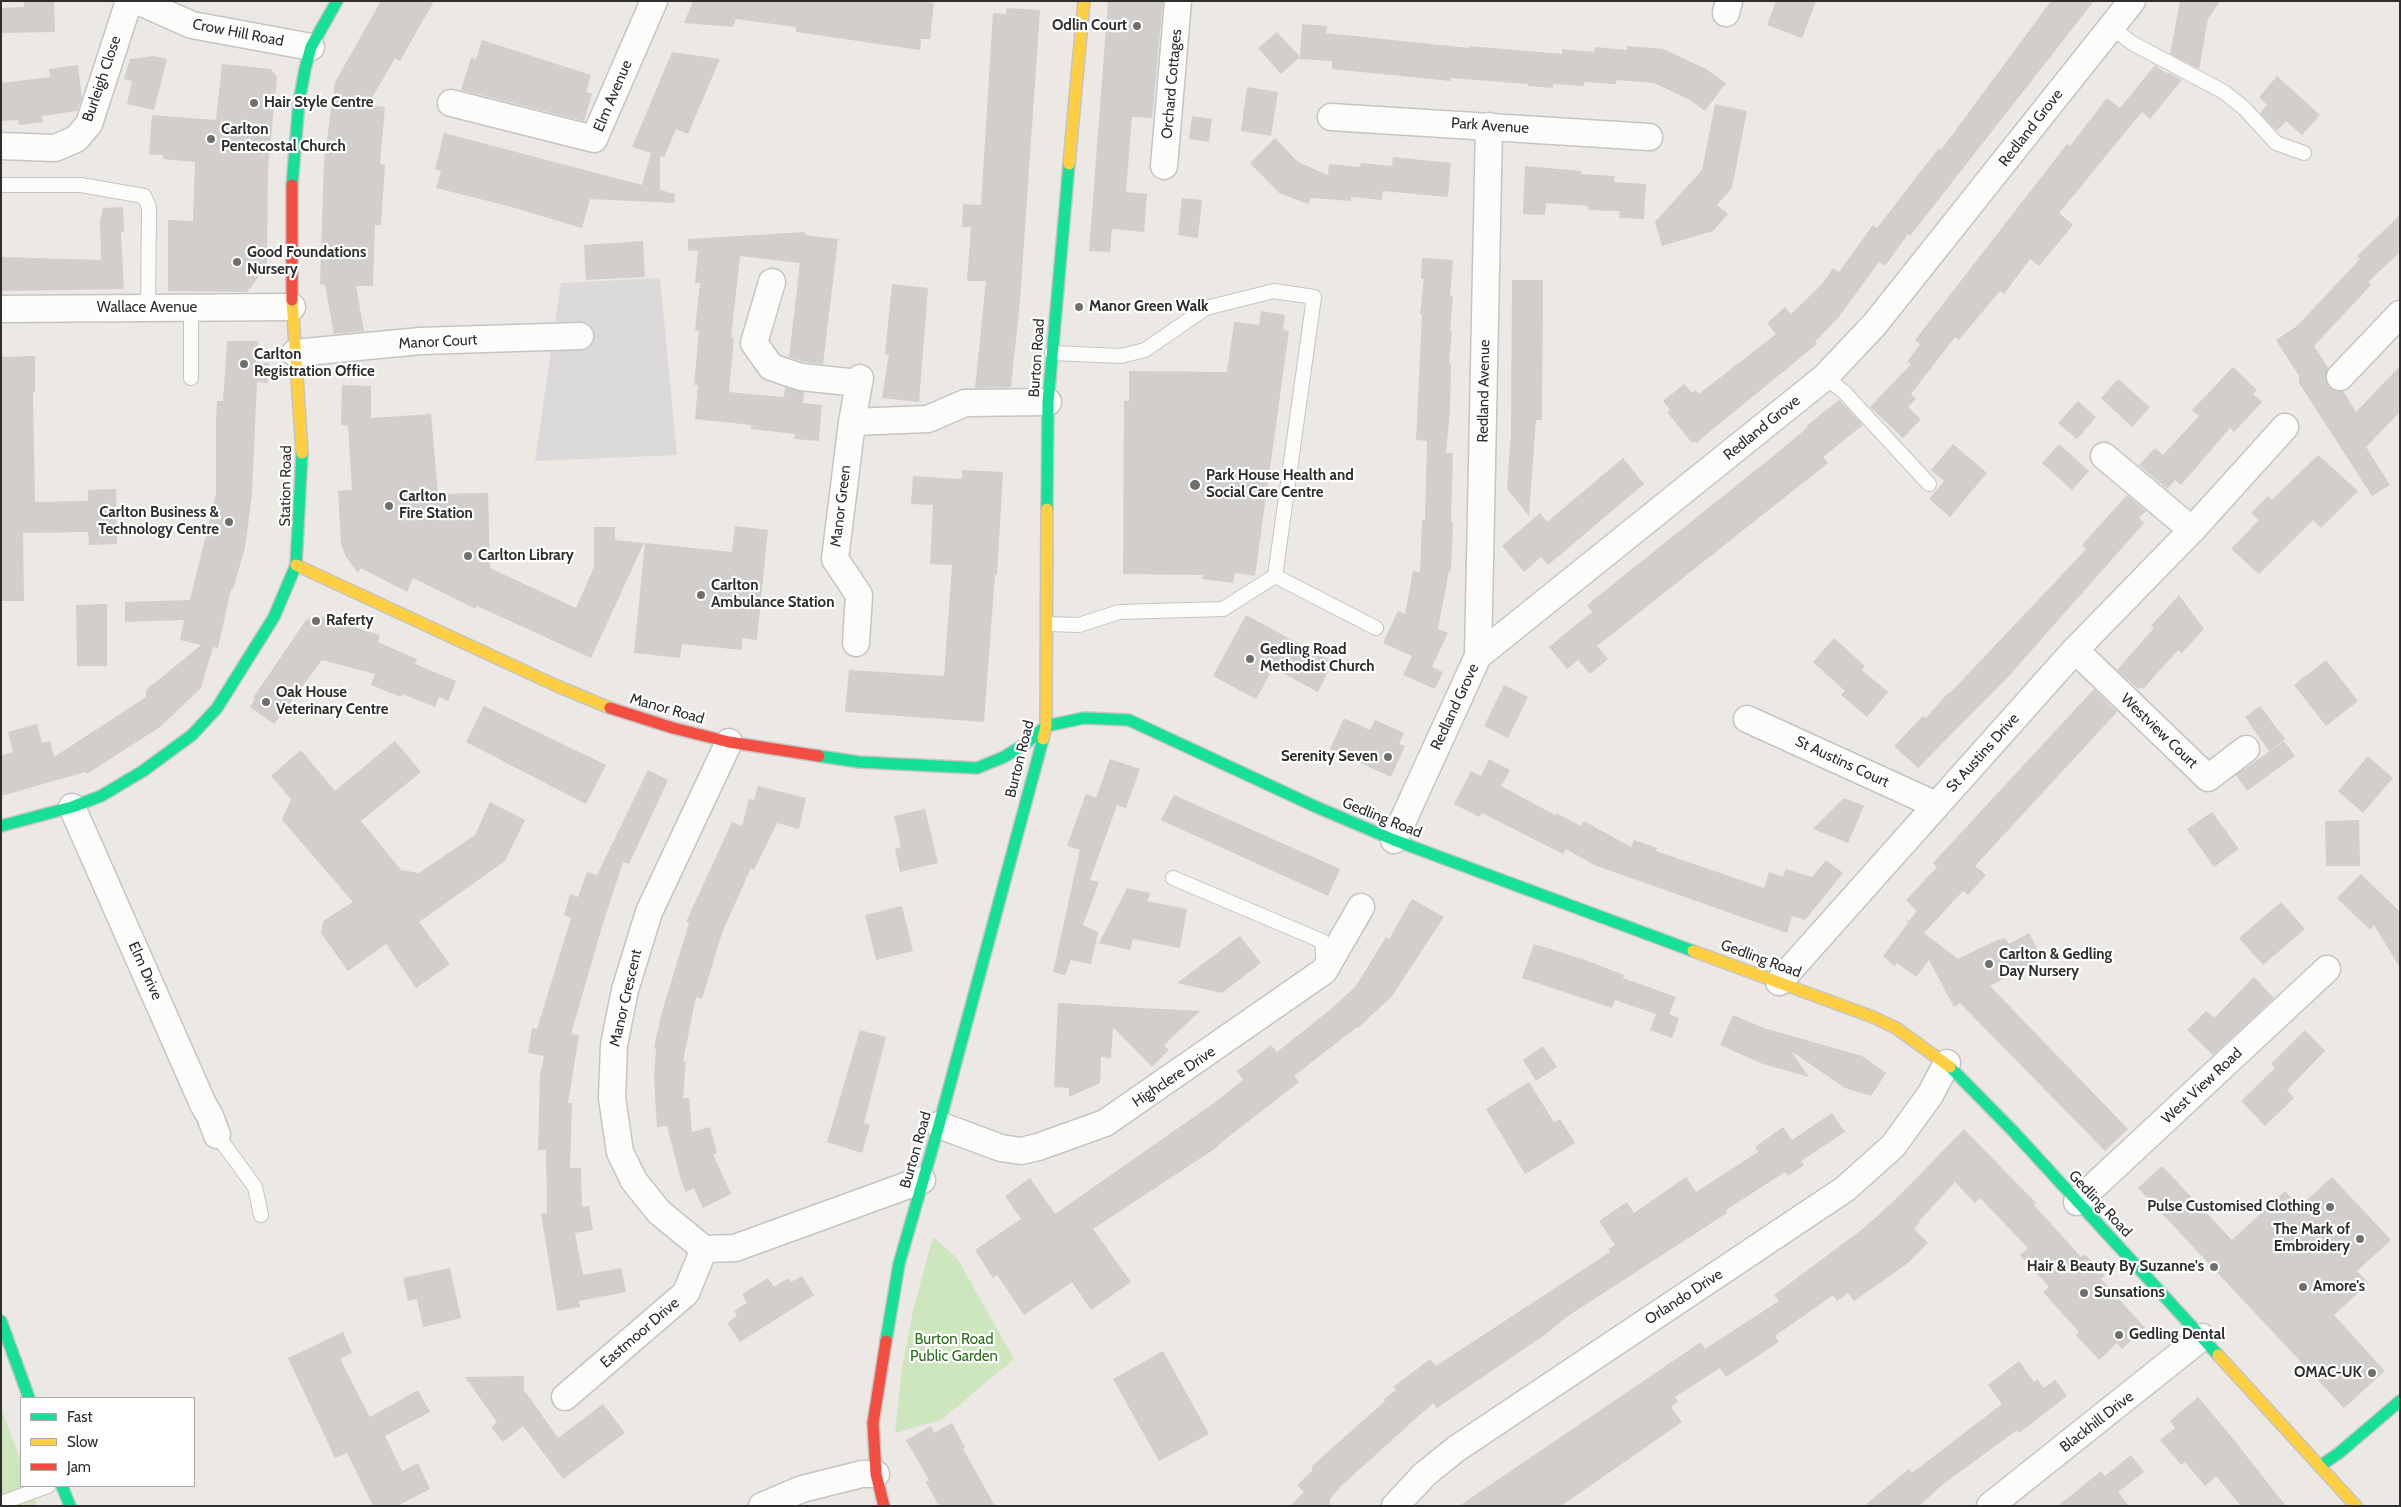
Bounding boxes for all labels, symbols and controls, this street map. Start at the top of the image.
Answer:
street label: Crow Hill Road [191,15,285,51]
place label: Odlin Court [1052,17,1127,35]
marker: Odlin Court [1131,20,1143,32]
street label: Orchard Cottages [1158,28,1186,140]
street label: Burleigh Close [79,34,125,124]
street label: Elm Avenue [590,58,636,134]
street label: Redland Grove [1995,86,2067,170]
place label: Hair Style Centre [264,94,373,112]
marker: Hair Style Centre [248,97,260,109]
street label: Park Avenue [1450,114,1530,138]
place label: Carlton Pentecostal Church [221,121,346,156]
marker: Carlton Pentecostal Church [205,133,217,145]
place label: Good Foundations Nursery [247,244,366,279]
marker: Good Foundations Nursery [231,256,243,268]
place label: Manor Green Walk [1089,298,1208,316]
street label: Wallace Avenue [97,299,197,317]
marker: Manor Green Walk [1073,301,1085,313]
street label: Burton Road [1025,318,1049,398]
street label: Manor Court [398,331,478,353]
street label: Redland Avenue [1474,339,1494,443]
place label: Carlton Registration Office [254,346,375,381]
marker: Carlton Registration Office [238,358,250,370]
street label: Redland Grove [1720,392,1804,464]
street label: Station Road [276,445,296,527]
street label: Manor Green [827,464,855,548]
place label: Park House Health and Social Care Centre [1206,467,1354,502]
marker: Park House Health and Social Care Centre [1188,478,1202,492]
place label: Carlton Fire Station [399,488,473,523]
marker: Carlton Fire Station [383,500,395,512]
place label: Carlton Business & Technology Centre [98,504,219,539]
marker: Carlton Business & Technology Centre [223,516,235,528]
place label: Carlton Library [478,547,574,565]
marker: Carlton Library [462,550,474,562]
place label: Carlton Ambulance Station [711,577,834,612]
marker: Carlton Ambulance Station [695,589,707,601]
place label: Raferty [326,612,374,630]
marker: Raferty [310,615,322,627]
place label: Gedling Road Methodist Church [1260,641,1375,676]
marker: Gedling Road Methodist Church [1244,653,1256,665]
street label: Redland Grove [1427,661,1483,753]
place label: Oak House Veterinary Centre [276,684,388,719]
street label: Manor Road [628,690,706,728]
street label: Westview Court [2117,690,2201,772]
marker: Oak House Veterinary Centre [260,696,272,708]
street label: St Austins Drive [1943,710,2023,796]
street label: Burton Road [1002,718,1038,800]
street label: St Austins Court [1792,732,1892,792]
place label: Serenity Seven [1281,748,1378,766]
marker: Serenity Seven [1382,751,1394,763]
street label: Gedling Road [1339,794,1425,842]
street label: Gedling Road [1718,936,1804,982]
street label: Elm Drive [124,939,166,1003]
place label: Carlton & Gedling Day Nursery [1999,946,2112,981]
street label: Manor Crescent [606,948,646,1048]
marker: Carlton & Gedling Day Nursery [1983,958,1995,970]
street label: Highclere Drive [1129,1043,1219,1111]
street label: West View Road [2158,1044,2246,1128]
street label: Burton Road [896,1110,936,1190]
street label: Gedling Road [2065,1167,2135,1241]
place label: Pulse Customised Clothing [2147,1198,2320,1216]
marker: Pulse Customised Clothing [2324,1201,2336,1213]
place label: The Mark of Embroidery [2273,1221,2350,1256]
marker: The Mark of Embroidery [2354,1233,2366,1245]
place label: Hair & Beauty By Suzanne's [2027,1258,2204,1276]
marker: Hair & Beauty By Suzanne's [2208,1261,2220,1273]
street label: Orlando Drive [1642,1265,1726,1329]
place label: Amore's [2313,1278,2365,1296]
marker: Amore's [2297,1281,2309,1293]
place label: Sunsations [2094,1284,2165,1302]
marker: Sunsations [2078,1287,2090,1299]
street label: Eastmoor Drive [597,1294,683,1372]
place label: Gedling Dental [2129,1326,2225,1344]
marker: Gedling Dental [2113,1329,2125,1341]
park label: Burton Road Public Garden [910,1331,998,1366]
place label: OMAC-UK [2294,1364,2362,1382]
marker: OMAC-UK [2366,1367,2378,1379]
street label: Blackhill Drive [2057,1388,2137,1456]
legend [20,1397,195,1487]
text: Fast [67,1408,92,1426]
text: Slow [67,1433,98,1451]
text: Jam [67,1458,91,1476]

